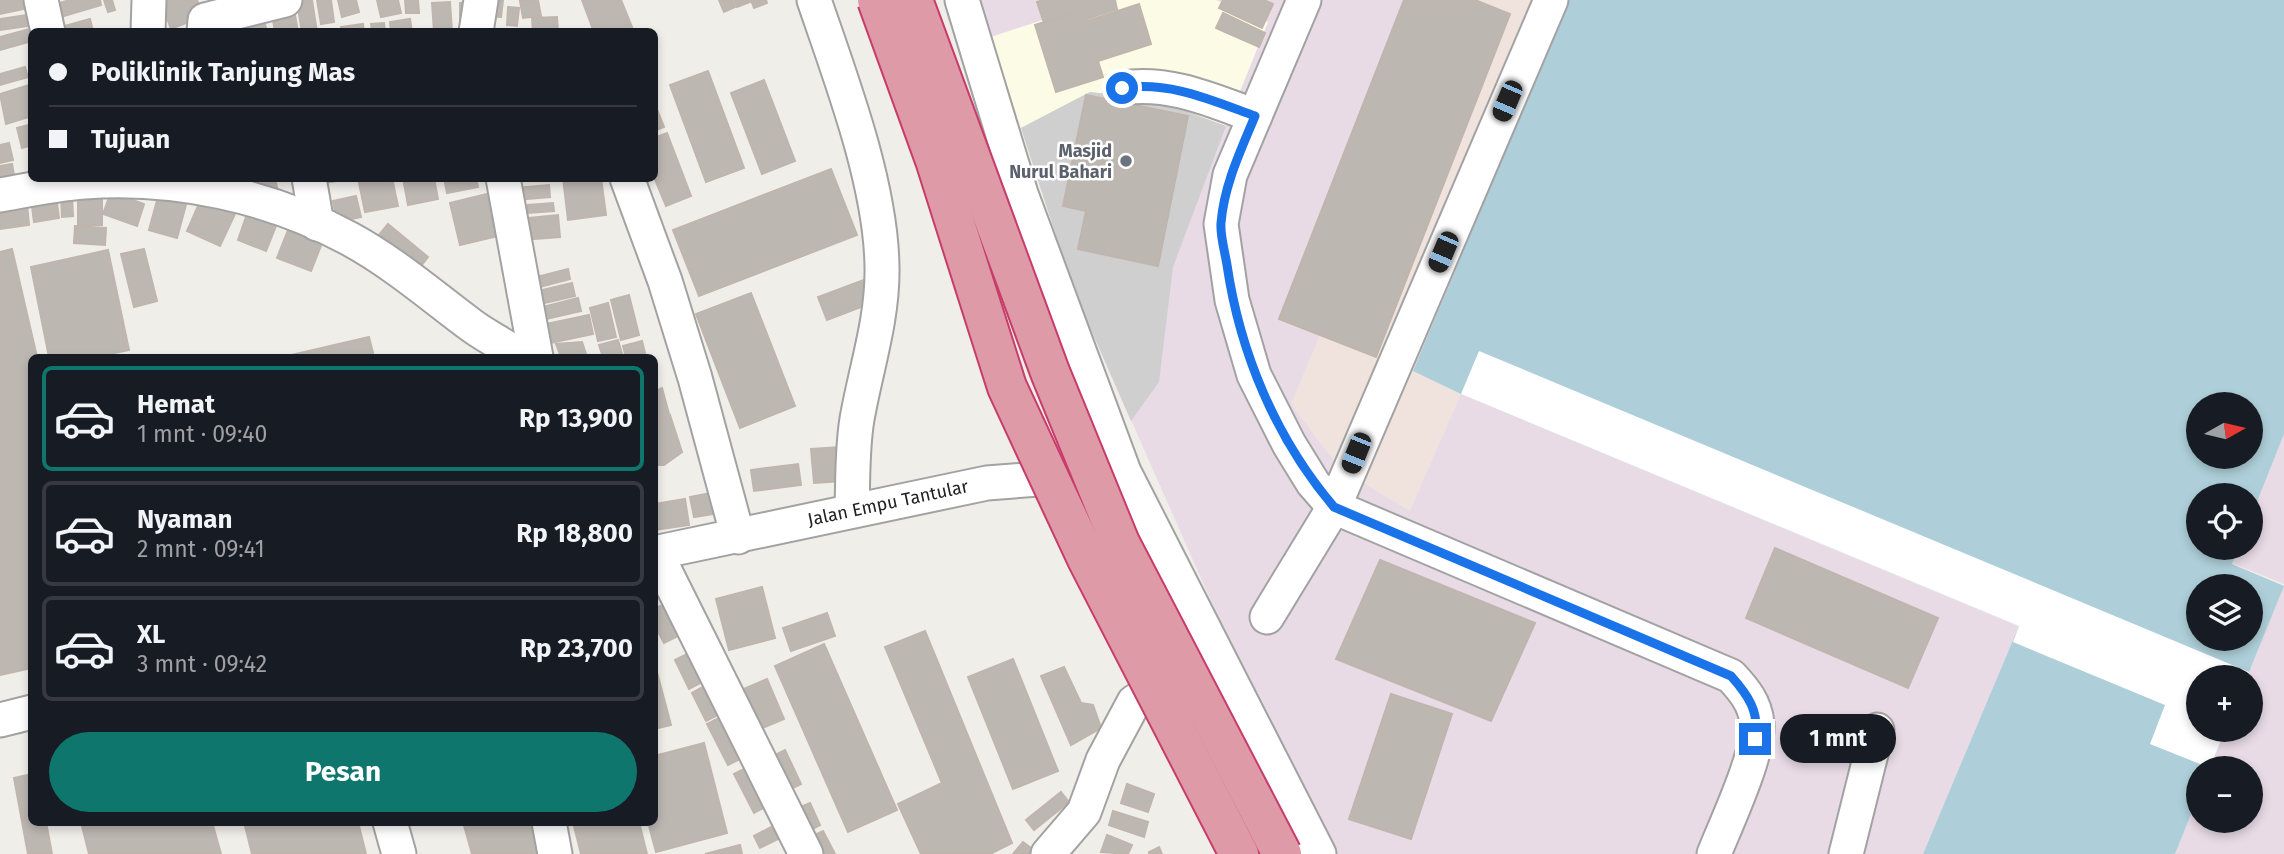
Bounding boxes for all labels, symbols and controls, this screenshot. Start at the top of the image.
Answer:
text: Poliklinik Tanjung Mas [91,57,355,88]
route start [1106,72,1138,104]
car [1490,78,1525,124]
text: Tujuan [91,124,170,155]
place label: Masjid Nurul Bahari [1009,140,1112,183]
marker: Masjid Nurul Bahari [1118,153,1134,169]
car [1426,229,1461,275]
icon: car [53,387,116,450]
text: Hemat [137,389,215,420]
north arrow [2186,392,2263,469]
map controls [2186,392,2263,833]
text: Rp 13,900 [519,403,633,434]
text: 1 mnt · 09:40 [137,420,267,448]
car [1339,430,1374,476]
street label: Jalan Empu Tantular [806,475,970,531]
button: locate [2186,483,2263,560]
icon: car [53,502,116,565]
text: Nyaman [137,504,233,535]
text: Rp 18,800 [516,518,633,549]
text: 2 mnt · 09:41 [137,535,265,563]
button: layers [2186,574,2263,651]
icon: car [53,617,116,680]
text: XL [137,619,165,650]
text: Rp 23,700 [520,633,633,664]
text: 3 mnt · 09:42 [137,650,267,678]
button: + [2186,665,2263,742]
callout: 1 mnt [1780,714,1895,764]
route end [1739,723,1771,755]
text: 1 mnt [1809,724,1867,752]
button: Pesan [49,732,637,812]
button: − [2186,756,2263,833]

